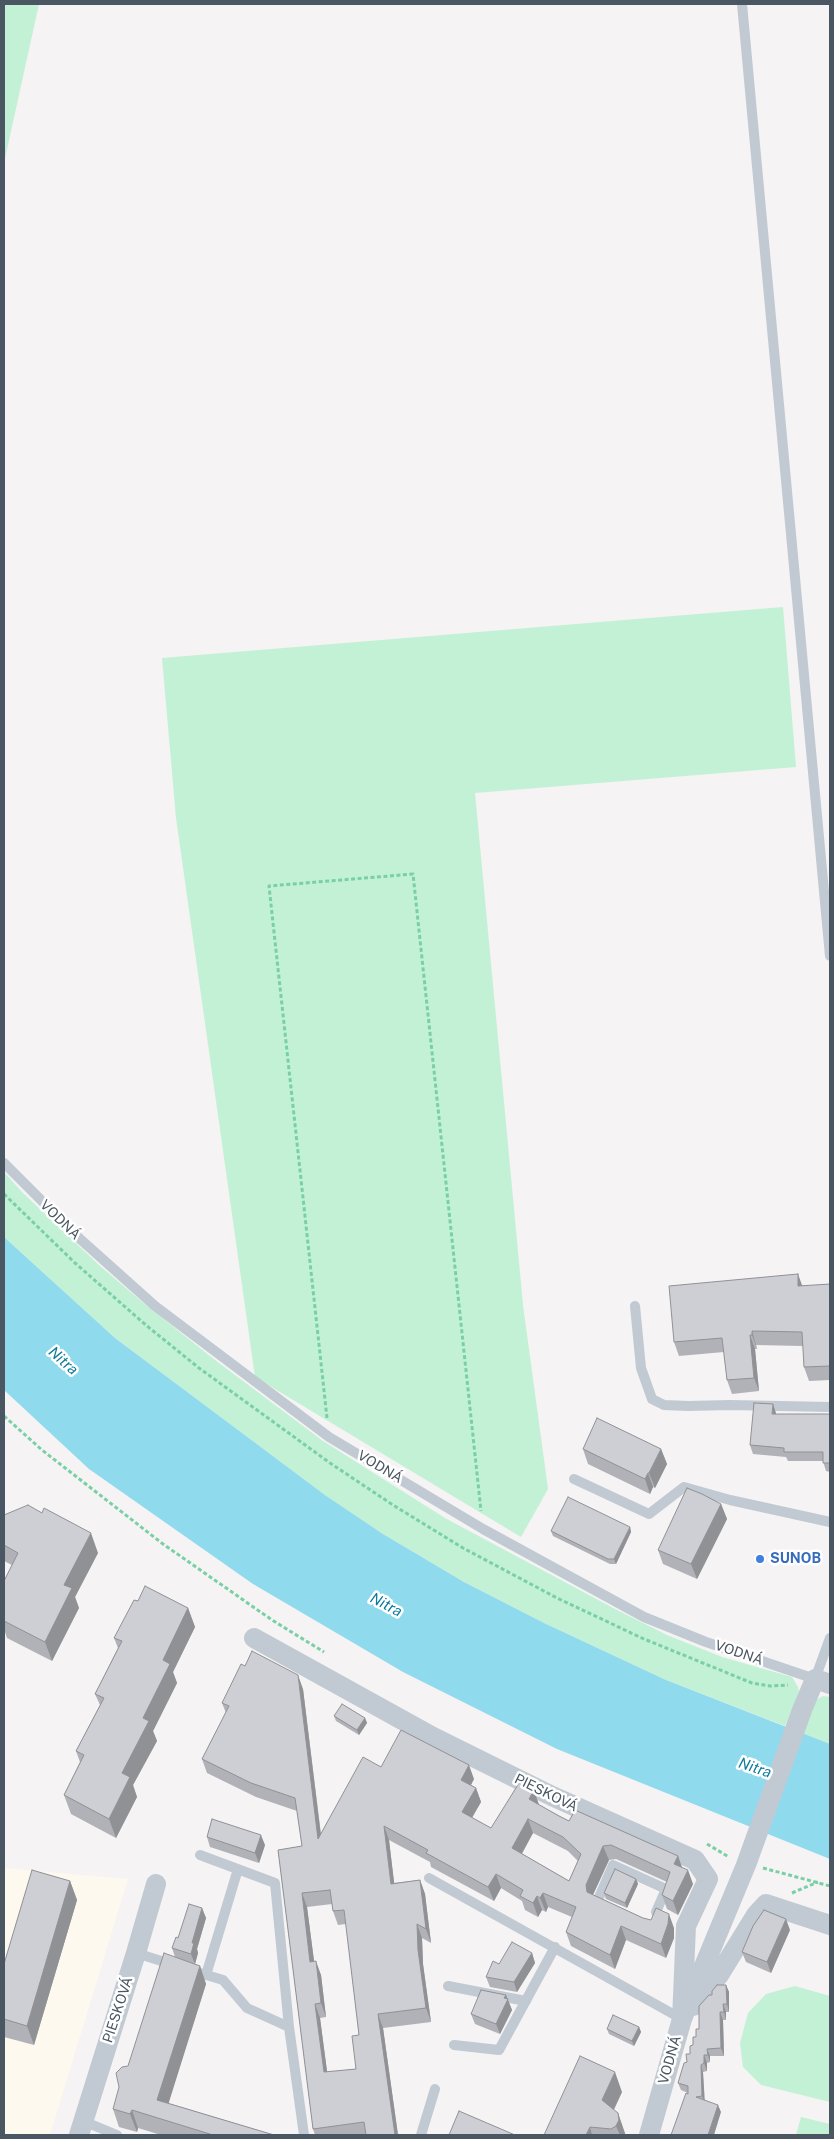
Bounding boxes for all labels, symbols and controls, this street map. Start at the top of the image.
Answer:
street label: VODNÁ [36,1197,84,1243]
water label: Nitra [44,1343,82,1379]
street label: VODNÁ [354,1447,406,1487]
place label: SUNOB [770,1551,821,1567]
marker: SUNOB [754,1553,766,1565]
water label: Nitra [367,1589,405,1621]
street label: VODNÁ [713,1637,765,1669]
water label: Nitra [736,1754,774,1782]
street label: PIESKOVÁ [512,1770,580,1816]
street label: PIESKOVÁ [99,1975,137,2045]
street label: VODNÁ [655,2034,685,2086]

